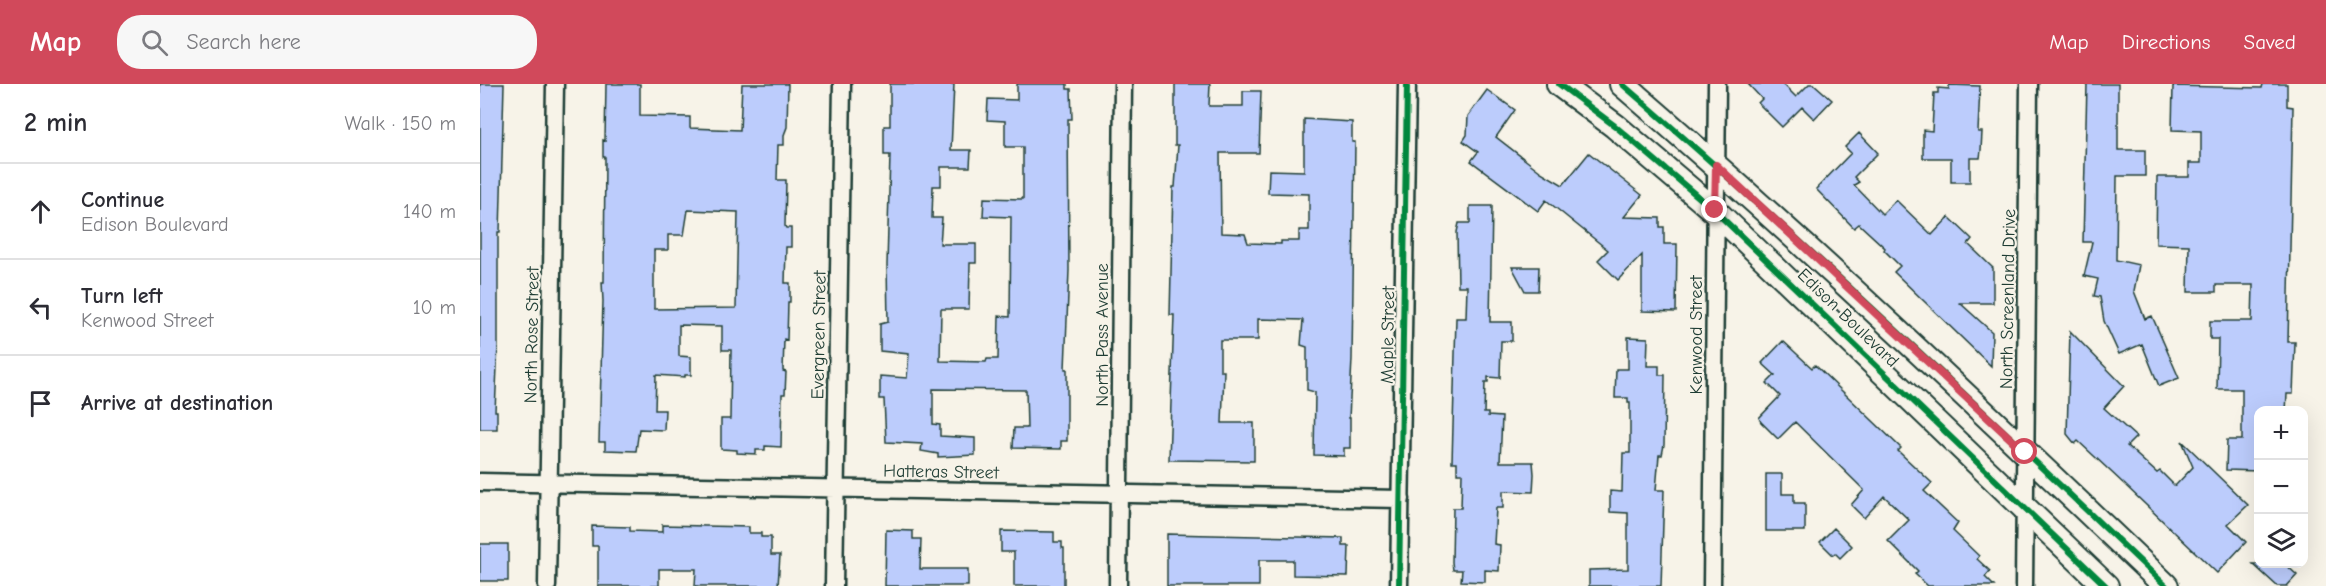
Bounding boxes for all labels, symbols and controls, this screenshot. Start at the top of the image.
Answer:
search box [117,15,537,69]
text: Map [30,26,81,58]
icon: search [138,26,171,59]
text: Search here [186,29,301,55]
text: Map [2049,30,2089,54]
text: Directions [2122,30,2211,54]
text: Saved [2244,30,2296,54]
text: 2 min [24,108,87,138]
text: Walk · 150 m [345,112,456,135]
text: Continue [81,187,164,213]
icon: ahead [24,195,57,228]
route end [1701,196,1727,222]
text: 140 m [403,200,456,223]
street label: North Screenland Drive [1996,209,2020,389]
text: Edison Boulevard [81,213,229,236]
street label: North Pass Avenue [1092,263,1113,407]
street label: Edison Boulevard [1793,264,1903,372]
street label: North Rose Street [520,266,544,404]
street label: Evergreen Street [807,269,831,400]
street label: Kenwood Street [1686,275,1707,395]
text: Turn left [81,283,163,309]
street label: Maple Street [1377,285,1399,384]
icon: left [24,291,57,324]
text: 10 m [413,296,456,319]
text: Kenwood Street [81,309,213,332]
icon: arrive [24,387,57,420]
text: Arrive at destination [81,390,273,416]
map controls [2254,406,2308,568]
button: + [2254,406,2308,460]
route start [2011,438,2037,464]
street label: Hatteras Street [883,460,1000,484]
button: − [2254,460,2308,514]
button: layers [2254,514,2308,568]

